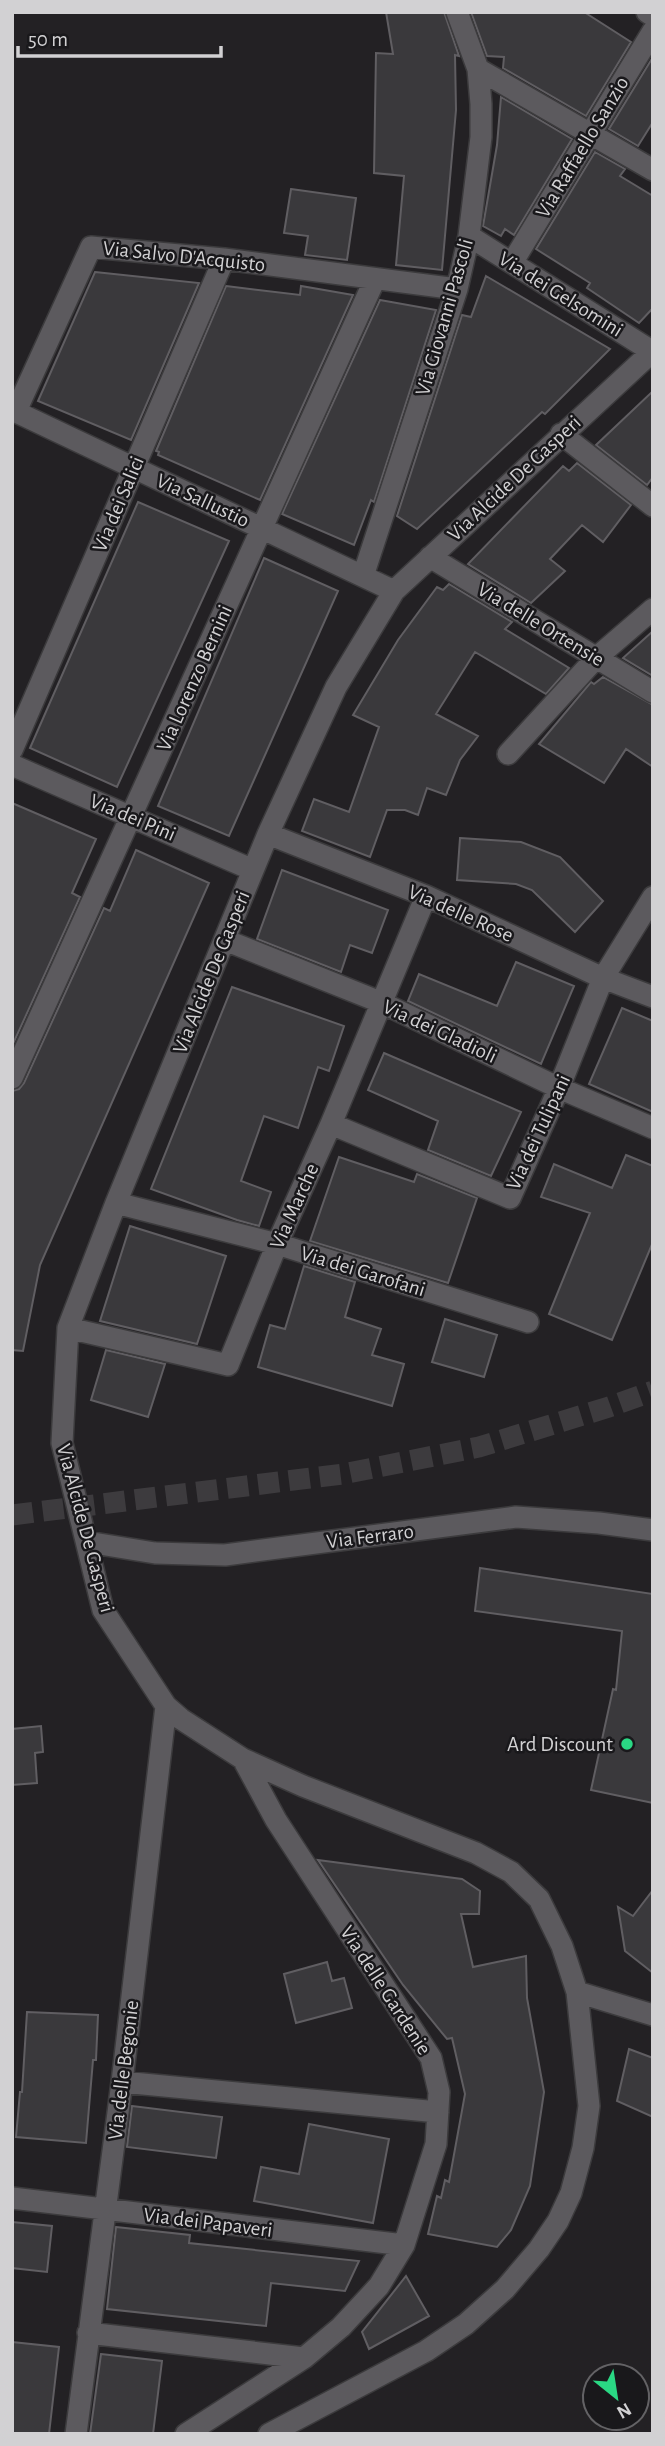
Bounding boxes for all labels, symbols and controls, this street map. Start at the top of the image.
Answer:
scale bar [18,14,220,58]
text: 50 m [28,29,68,50]
street label: Via Raffaello Sanzio [532,73,633,222]
street label: Via Giovanni Pascoli [412,236,477,398]
street label: Via Salvo D'Acquisto [102,238,266,275]
street label: Via dei Gelsomini [495,248,626,341]
street label: Via Alcide De Gasperi [444,412,585,545]
street label: Via dei Salici [89,453,148,555]
street label: Via Sallustio [153,470,253,531]
street label: Via delle Ortensie [474,578,608,670]
street label: Via Lorenzo Bernini [153,602,236,754]
street label: Via dei Pini [87,790,179,845]
street label: Via delle Rose [405,881,517,946]
street label: Via Alcide De Gasperi [169,888,254,1057]
street label: Via dei Gladioli [380,996,500,1067]
street label: Via dei Tulipani [503,1071,574,1193]
street label: Via Marche [266,1160,323,1252]
street label: Via dei Garofani [298,1243,428,1300]
street label: Via Alcide De Gasperi [53,1442,118,1615]
street label: Via Ferraro [325,1521,415,1552]
place label: Ard Discount [507,1734,613,1755]
marker: Ard Discount [619,1736,635,1752]
street label: Via delle Gardenie [336,1922,435,2058]
street label: Via delle Begonie [105,1999,142,2141]
street label: Via dei Papaveri [142,2204,274,2241]
north arrow [581,2362,651,2432]
text: N [613,2399,634,2422]

